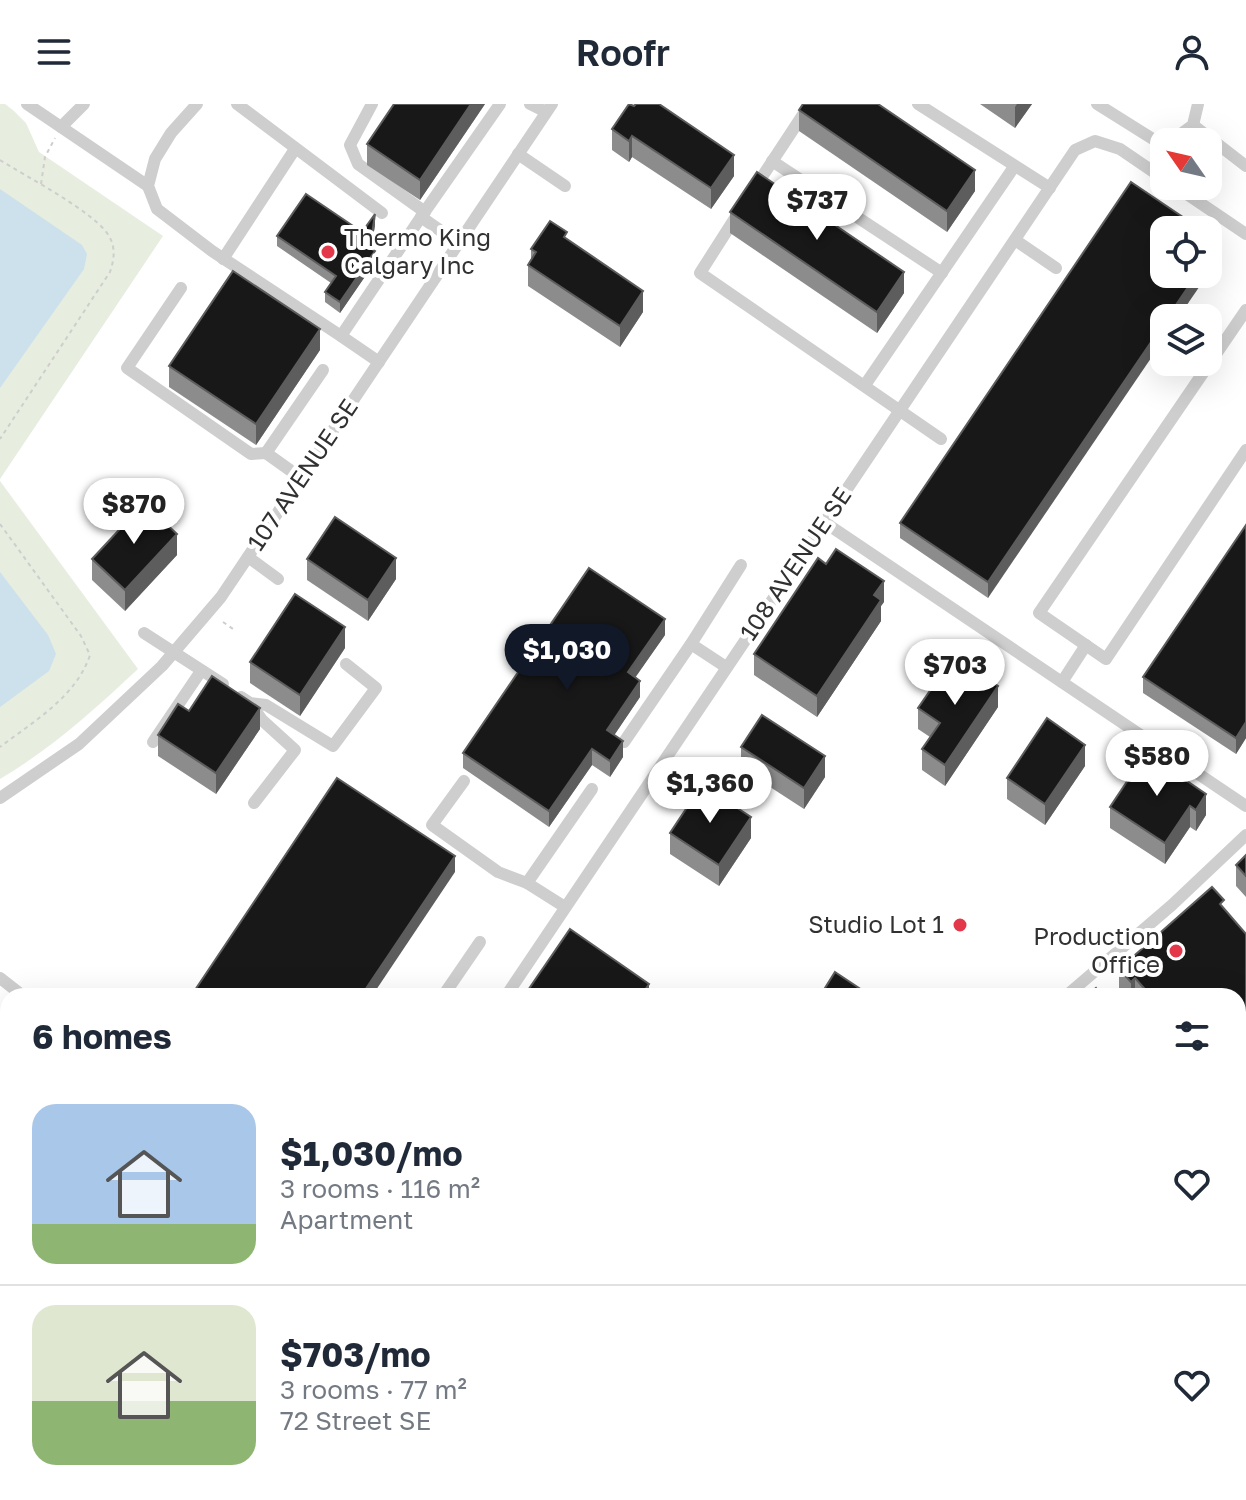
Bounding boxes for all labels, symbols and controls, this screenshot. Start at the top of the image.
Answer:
icon: menu [32,30,76,74]
icon: person [1170,30,1214,74]
text: Roofr [576,31,670,74]
north arrow [1150,128,1222,200]
map controls [1150,128,1222,376]
pin: $737 [770,174,864,242]
text: $737 [786,184,848,215]
button: locate [1150,216,1222,288]
place label: Thermo King Calgary Inc [344,222,491,279]
marker: Thermo King Calgary Inc [319,243,337,261]
button: layers [1150,304,1222,376]
street label: 107 AVENUE SE [240,393,363,555]
pin: $870 [87,478,181,546]
street label: 108 AVENUE SE [733,481,857,645]
text: $870 [101,488,167,519]
pin: $1,030 [502,624,632,692]
text: $1,030 [523,634,611,665]
pin: $703 [908,639,1002,707]
text: $703 [923,649,987,680]
pin: $580 [1110,730,1204,798]
text: $580 [1124,740,1190,771]
pin: $1,360 [645,757,775,825]
text: $1,360 [666,767,754,798]
place label: Studio Lot 1 [808,909,944,938]
marker: Studio Lot 1 [951,916,969,934]
place label: Production Office [1033,921,1160,978]
marker: Production Office [1167,942,1185,960]
icon: filters [1170,1014,1214,1058]
text: 6 homes [32,1016,172,1056]
text: $1,030/mo [280,1133,463,1173]
icon: home [96,1136,192,1232]
icon: heart [1170,1162,1214,1206]
text: 3 rooms · 116 m² [280,1173,480,1204]
text: Apartment [280,1204,413,1235]
text: $703/mo [280,1334,431,1374]
icon: home [96,1337,192,1433]
icon: heart [1170,1363,1214,1407]
text: 3 rooms · 77 m² [280,1374,467,1405]
text: 72 Street SE [280,1405,431,1436]

